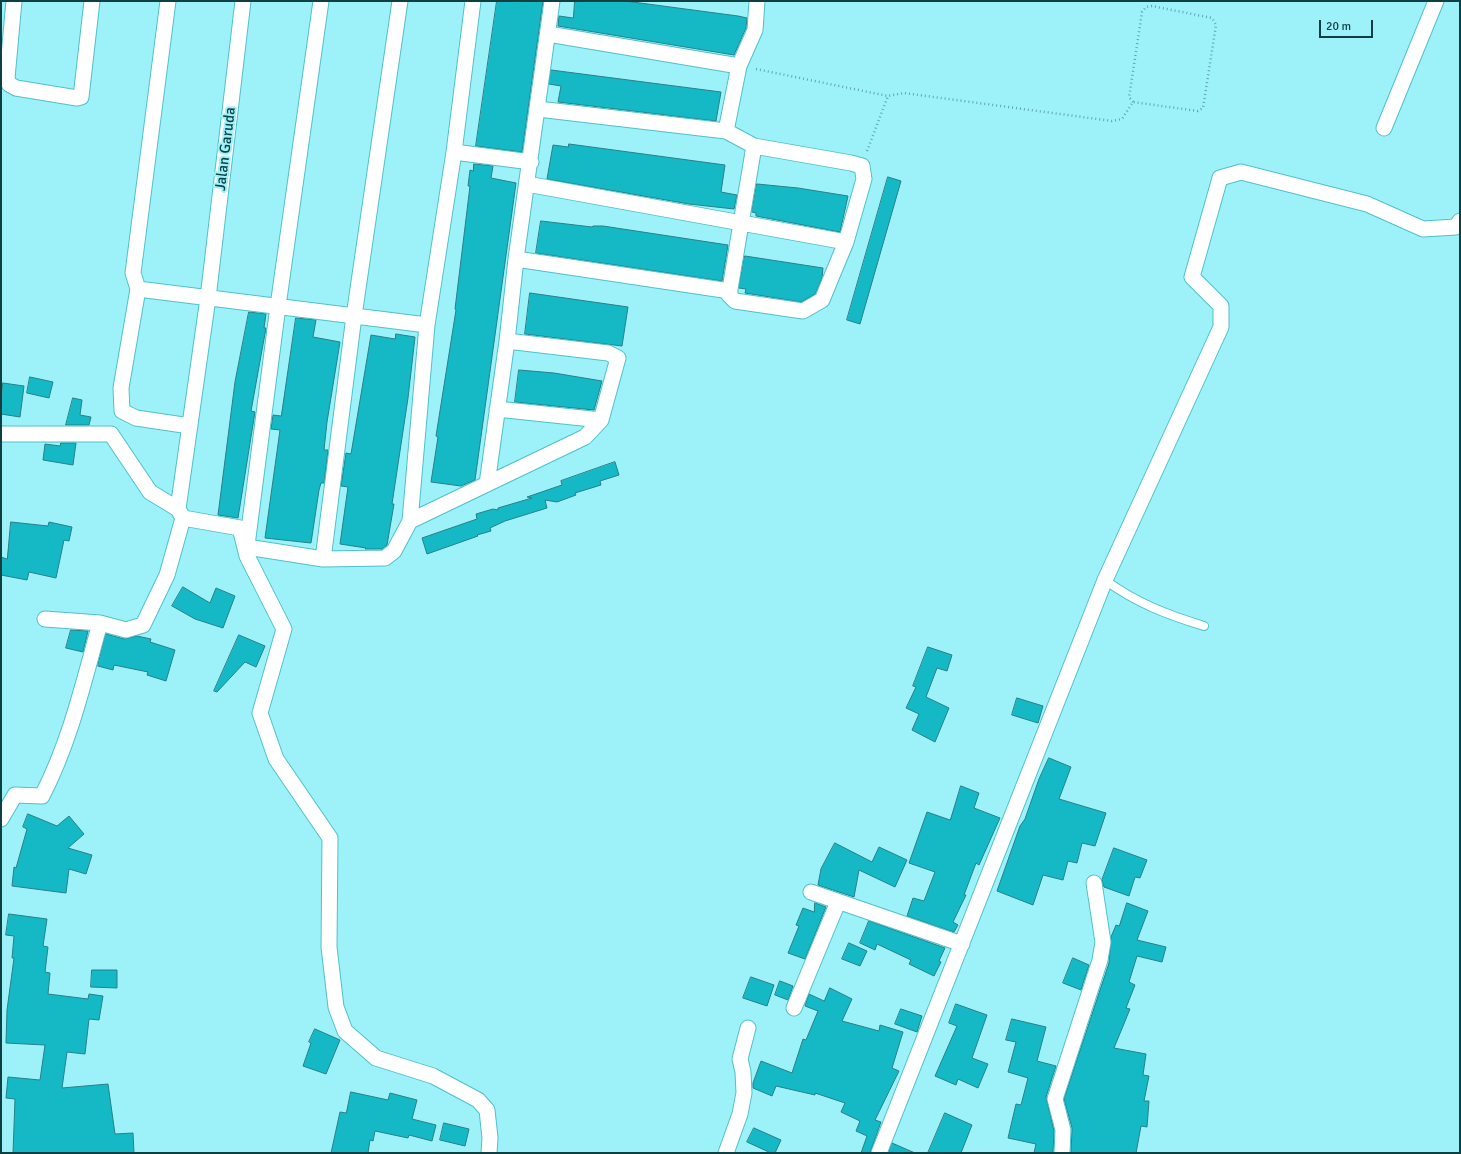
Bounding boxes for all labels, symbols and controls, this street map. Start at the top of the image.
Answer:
scale bar [1321,12,1375,38]
text: 20 m [1326,19,1351,34]
street label: Jalan Garuda [212,106,240,192]

